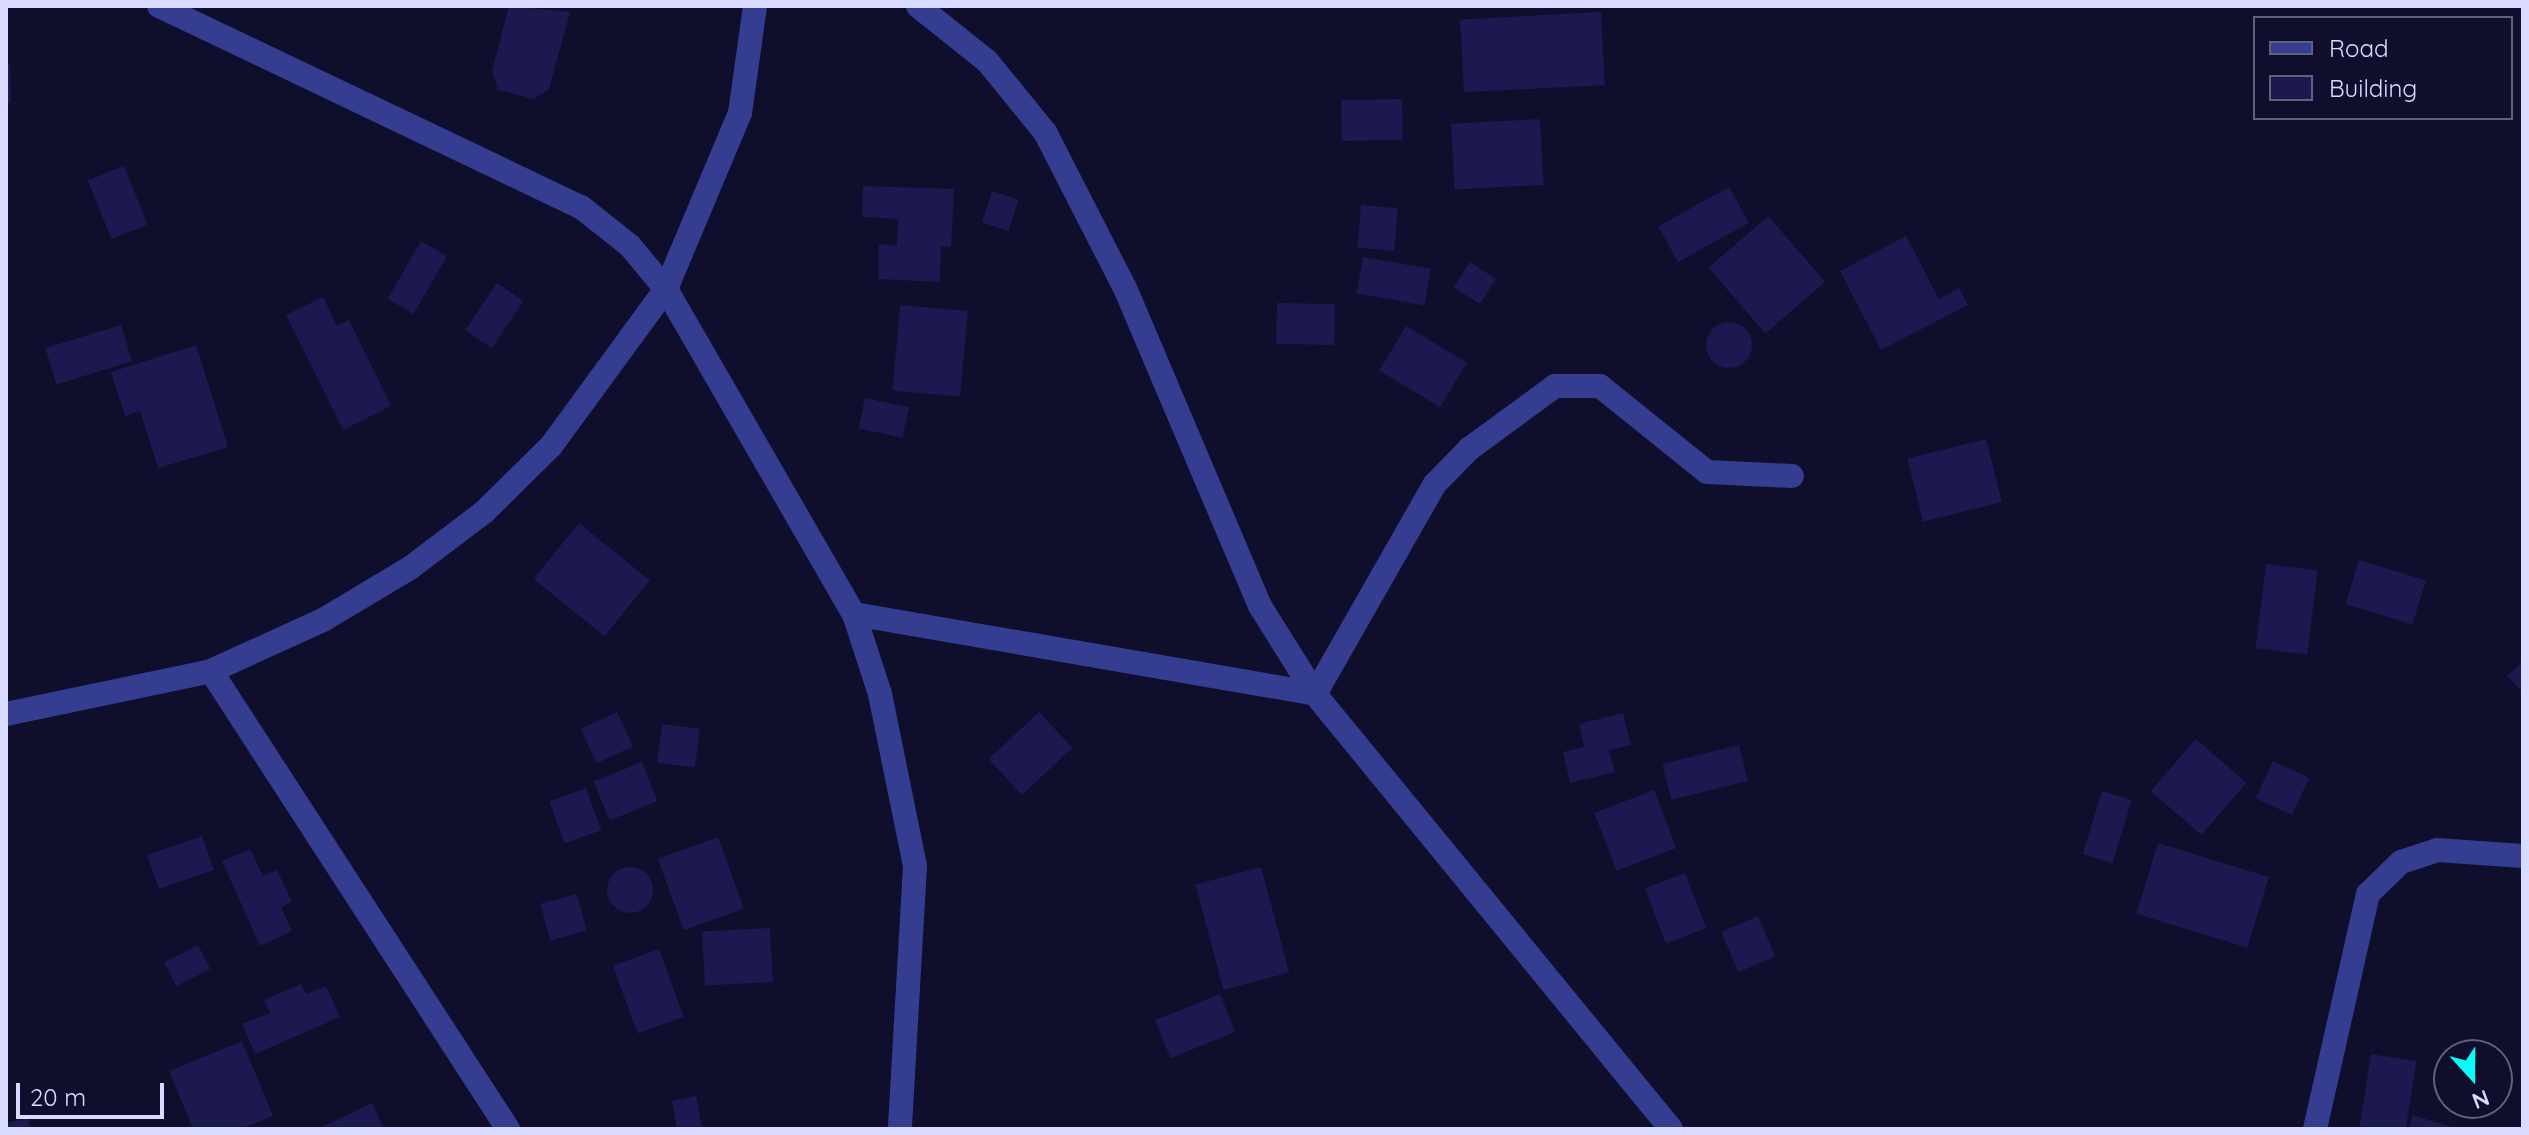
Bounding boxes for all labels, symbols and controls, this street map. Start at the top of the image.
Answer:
legend [2253,16,2513,120]
text: Road [2329,33,2389,63]
text: Building [2329,73,2417,103]
north arrow [2433,1039,2513,1119]
scale bar [20,1067,168,1117]
text: 20 m [30,1082,86,1112]
text: N [2468,1084,2493,1116]

